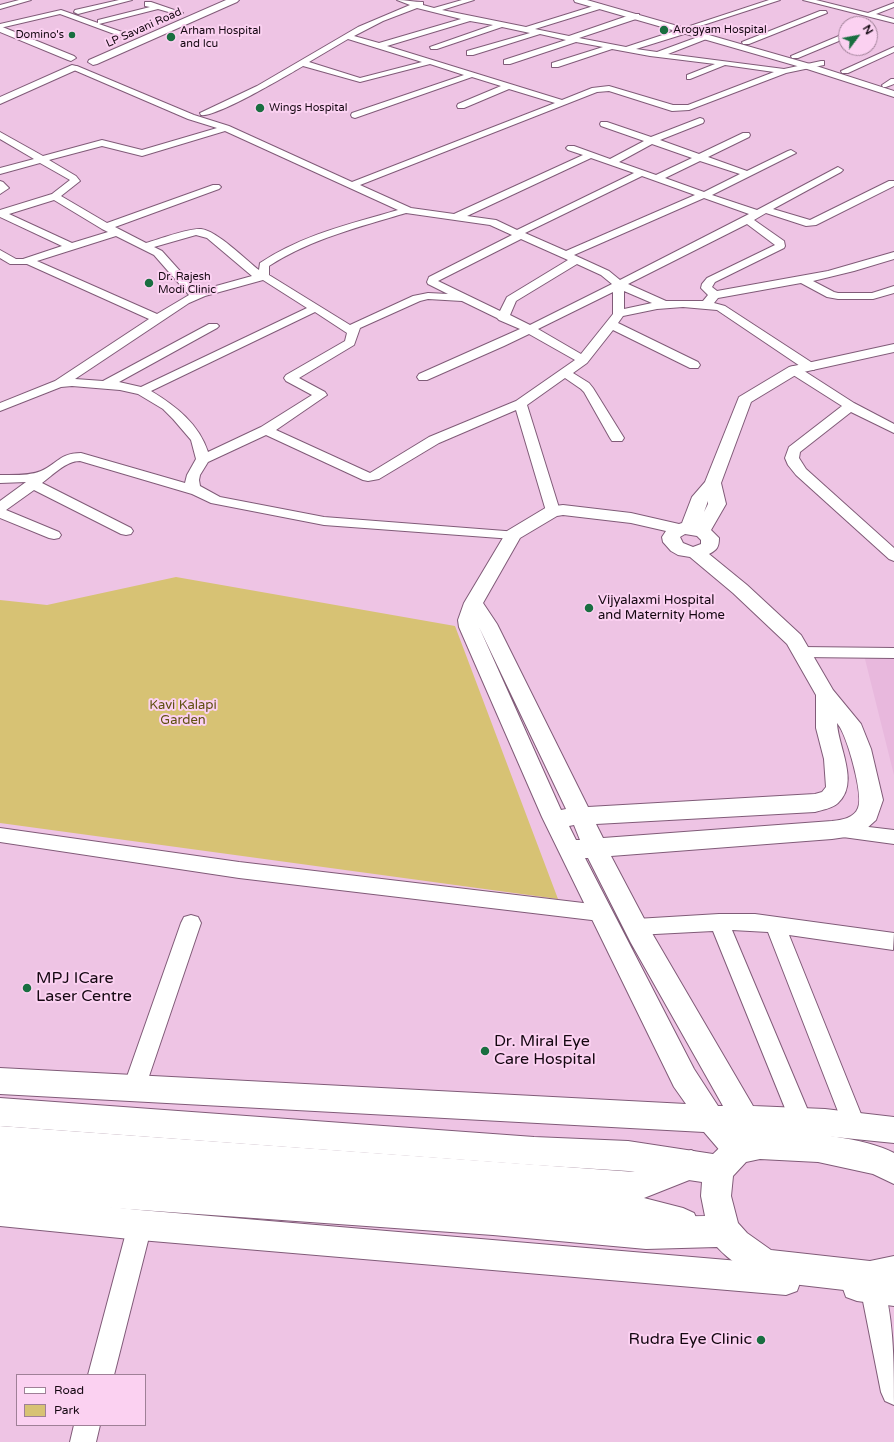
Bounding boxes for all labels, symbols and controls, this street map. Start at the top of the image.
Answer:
street label: LP Savani Road [104,5,184,51]
north arrow [838,16,878,56]
place label: Arogyam Hospital [673,23,767,37]
text: N [860,23,876,37]
place label: Arham Hospital and Icu [180,24,261,50]
marker: Arogyam Hospital [658,24,670,36]
place label: Domino's [15,28,64,42]
marker: Domino's [67,30,77,40]
marker: Arham Hospital and Icu [165,31,177,43]
place label: Wings Hospital [269,101,347,115]
marker: Wings Hospital [254,102,266,114]
place label: Dr. Rajesh Modi Clinic [158,270,216,296]
marker: Dr. Rajesh Modi Clinic [143,277,155,289]
place label: Vijyalaxmi Hospital and Maternity Home [598,593,725,624]
marker: Vijyalaxmi Hospital and Maternity Home [583,602,595,614]
park label: Kavi Kalapi Garden [149,698,217,729]
place label: MPJ ICare Laser Centre [36,969,132,1007]
marker: MPJ ICare Laser Centre [21,982,33,994]
place label: Dr. Miral Eye Care Hospital [494,1032,596,1070]
marker: Dr. Miral Eye Care Hospital [479,1045,491,1057]
place label: Rudra Eye Clinic [628,1330,752,1350]
marker: Rudra Eye Clinic [755,1334,767,1346]
legend [16,1374,146,1426]
text: Road [54,1383,84,1397]
text: Park [54,1403,80,1417]

